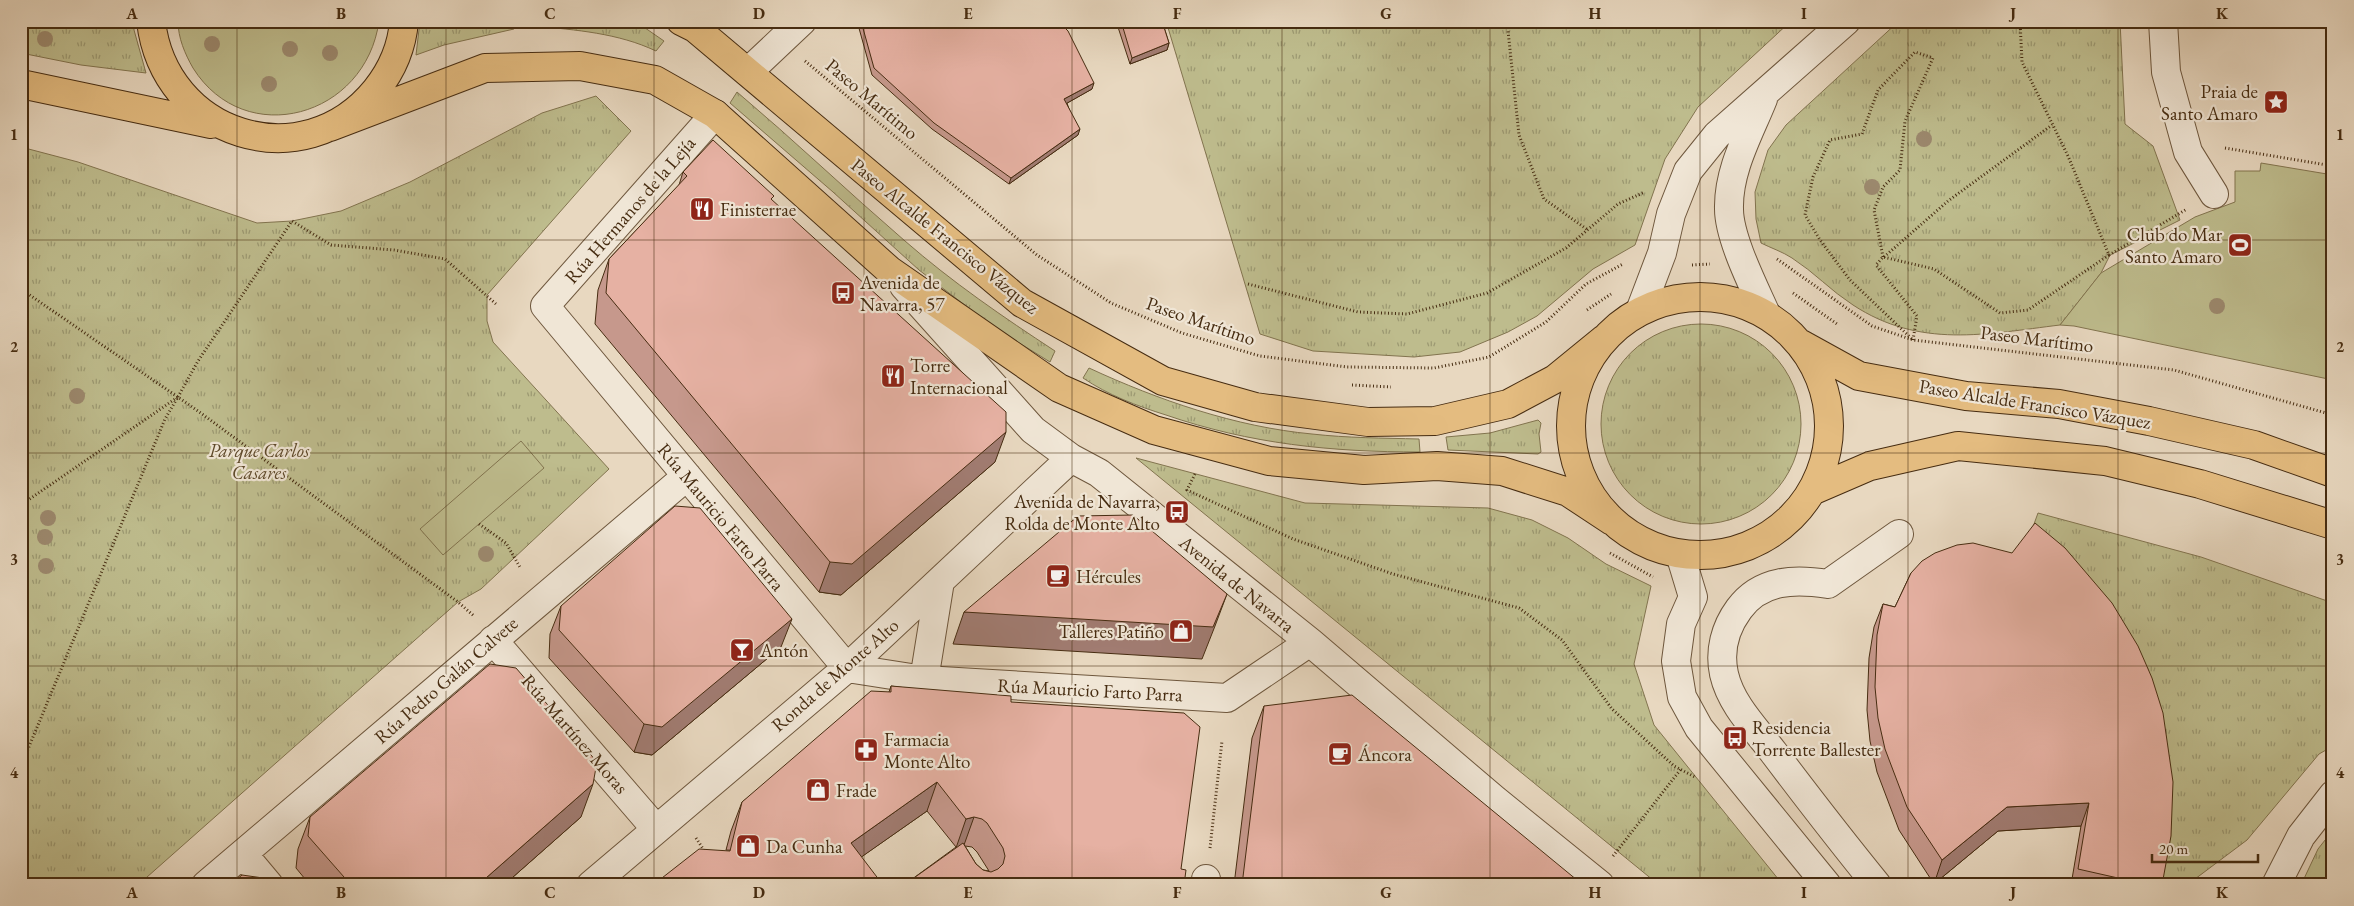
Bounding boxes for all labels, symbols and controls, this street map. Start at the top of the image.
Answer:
text: A [125,3,138,24]
text: B [336,3,346,24]
text: C [544,3,556,24]
text: D [753,3,765,24]
text: E [963,3,973,24]
text: F [1173,3,1182,24]
text: G [1380,3,1392,24]
text: H [1589,3,1602,24]
text: I [1801,3,1807,24]
text: J [2008,3,2016,24]
text: K [2216,3,2229,24]
street label: Paseo Marítimo [820,53,924,145]
place label: Praia de Santo Amaro [2161,79,2258,126]
place icon: Praia de Santo Amaro [2263,89,2289,115]
text: 1 [10,124,18,145]
text: 1 [2336,124,2344,145]
street label: Rúa Hermanos de la Lejía [559,131,701,289]
street label: Paseo Alcalde Francisco Vázquez [846,153,1045,320]
restaurant icon: Finisterrae [689,196,715,222]
place label: Finisterrae [720,197,796,222]
place label: Club do Mar Santo Amaro [2125,222,2223,269]
sports icon: Club do Mar Santo Amaro [2227,232,2253,258]
place label: Avenida de Navarra, 57 [859,270,945,317]
bus stop icon: Avenida de Navarra, 57 [830,280,856,306]
street label: Paseo Marítimo [1143,291,1259,351]
street label: Paseo Marítimo [1979,320,2095,358]
text: 2 [10,336,19,357]
text: 2 [2336,336,2345,357]
place label: Torre Internacional [910,353,1008,400]
restaurant icon: Torre Internacional [880,363,906,389]
street label: Paseo Alcalde Francisco Vázquez [1917,373,2153,435]
park label: Parque Carlos Casares [209,438,310,485]
street label: Rúa Mauricio Farto Parra [652,438,790,596]
place label: Avenida de Navarra, Rolda de Monte Alto [1005,489,1160,536]
bus stop icon: Avenida de Navarra, Rolda de Monte Alto [1164,499,1190,525]
street label: Avenida de Navarra [1173,529,1300,639]
text: 3 [10,549,18,570]
text: 3 [2336,549,2344,570]
cafe icon: Hércules [1045,563,1071,589]
place label: Hércules [1076,564,1141,589]
street label: Rúa Pedro Galán Calvete [369,611,523,749]
street label: Ronda de Monte Alto [766,613,904,737]
shop icon: Talleres Patiño [1168,618,1194,644]
place label: Talleres Patiño [1058,619,1164,644]
bar icon: Antón [729,637,755,663]
place label: Antón [759,638,809,663]
street label: Rúa Martínez Moras [516,669,634,799]
street label: Rúa Mauricio Farto Parra [997,673,1184,707]
place label: Residencia Torrente Ballester [1752,715,1881,762]
bus stop icon: Residencia Torrente Ballester [1722,725,1748,751]
place label: Farmacia Monte Alto [884,727,970,774]
pharmacy icon: Farmacia Monte Alto [853,737,879,763]
cafe icon: Áncora [1327,741,1353,767]
place label: Áncora [1357,742,1412,767]
text: 4 [10,762,19,783]
text: 4 [2336,762,2345,783]
shop icon: Frade [805,777,831,803]
place label: Frade [836,778,877,803]
scale bar [2152,831,2258,863]
shop icon: Da Cunha [735,833,761,859]
place label: Da Cunha [766,834,843,859]
text: 20 m [2159,839,2188,858]
text: A [125,882,138,903]
text: B [336,882,346,903]
text: C [544,882,556,903]
text: D [753,882,765,903]
text: E [963,882,973,903]
text: F [1173,882,1182,903]
text: G [1380,882,1392,903]
text: H [1589,882,1602,903]
text: I [1801,882,1807,903]
text: J [2008,882,2016,903]
text: K [2216,882,2229,903]

